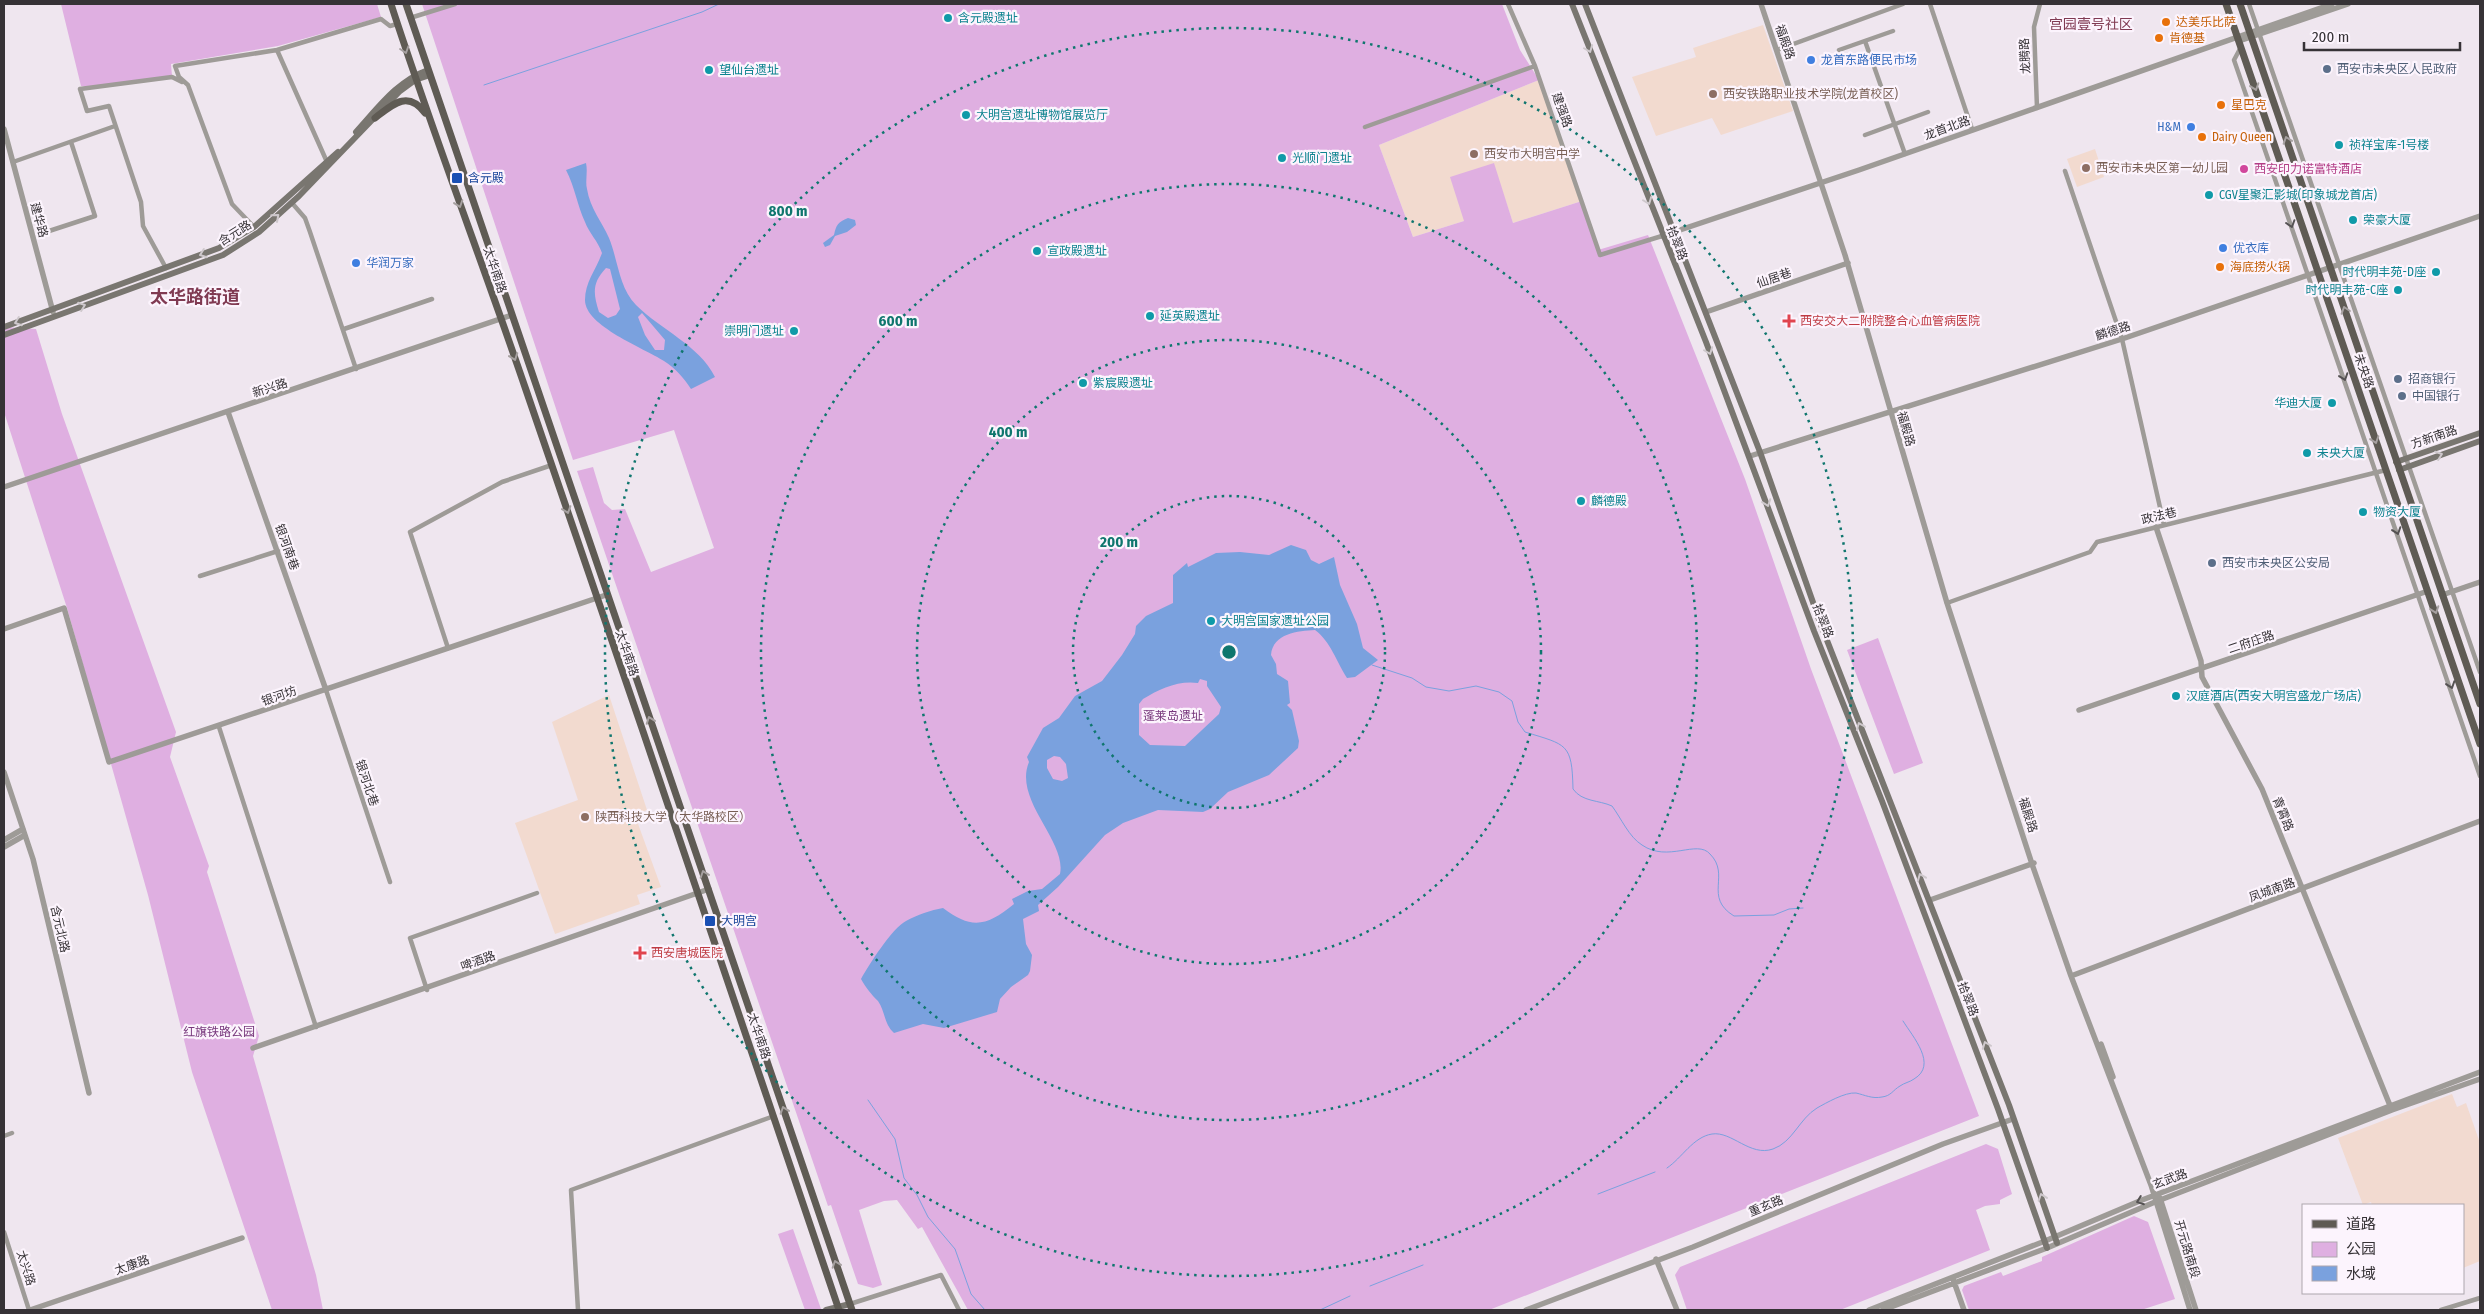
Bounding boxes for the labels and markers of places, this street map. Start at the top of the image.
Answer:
place label: 含元殿遗址 [958,11,1018,25]
marker: 含元殿遗址 [942,12,954,24]
place label: 达美乐比萨 [2176,15,2236,29]
marker: 达美乐比萨 [2160,16,2172,28]
place label: 肯德基 [2169,31,2205,45]
marker: 肯德基 [2153,32,2165,44]
place label: 龙首东路便民市场 [1821,53,1917,67]
marker: 龙首东路便民市场 [1805,54,1817,66]
place label: 西安市未央区人民政府 [2337,62,2457,76]
place label: 望仙台遗址 [719,63,779,77]
marker: 西安市未央区人民政府 [2321,63,2333,75]
marker: 望仙台遗址 [703,64,715,76]
place label: 西安铁路职业技术学院(龙首校区) [1723,87,1899,101]
marker: 西安铁路职业技术学院(龙首校区) [1707,88,1719,100]
place label: 星巴克 [2231,98,2267,112]
marker: 星巴克 [2215,99,2227,111]
place label: 大明宫遗址博物馆展览厅 [976,108,1108,122]
marker: 大明宫遗址博物馆展览厅 [960,109,972,121]
place label: H&M [2157,120,2181,134]
marker: H&M [2185,121,2197,133]
place label: Dairy Queen [2212,130,2272,144]
marker: Dairy Queen [2196,131,2208,143]
place label: 祯祥宝库-1号楼 [2349,138,2429,152]
marker: 祯祥宝库-1号楼 [2333,139,2345,151]
place label: 西安市大明宫中学 [1484,147,1580,161]
marker: 西安市大明宫中学 [1468,148,1480,160]
place label: 光顺门遗址 [1292,151,1352,165]
marker: 光顺门遗址 [1276,152,1288,164]
place label: 西安市未央区第一幼儿园 [2096,161,2228,175]
marker: 西安市未央区第一幼儿园 [2080,162,2092,174]
place label: 西安印力诺富特酒店 [2254,162,2362,176]
marker: 西安印力诺富特酒店 [2238,163,2250,175]
marker: 含元殿 [450,171,464,185]
place label: 含元殿 [468,171,504,185]
place label: CGV星聚汇影城(印象城龙首店) [2219,188,2377,202]
marker: CGV星聚汇影城(印象城龙首店) [2203,189,2215,201]
place label: 荣豪大厦 [2363,213,2411,227]
marker: 荣豪大厦 [2347,214,2359,226]
place label: 优衣库 [2233,241,2269,255]
marker: 优衣库 [2217,242,2229,254]
place label: 宣政殿遗址 [1047,244,1107,258]
marker: 宣政殿遗址 [1031,245,1043,257]
place label: 华润万家 [366,256,414,270]
marker: 华润万家 [350,257,362,269]
place label: 海底捞火锅 [2230,260,2290,274]
marker: 海底捞火锅 [2214,261,2226,273]
place label: 时代明丰苑-D座 [2343,265,2426,279]
marker: 时代明丰苑-D座 [2430,266,2442,278]
place label: 时代明丰苑-C座 [2305,283,2388,297]
marker: 时代明丰苑-C座 [2392,284,2404,296]
place label: 延英殿遗址 [1160,309,1220,323]
marker: 延英殿遗址 [1144,310,1156,322]
marker: 西安交大二附院整合心血管病医院 [1782,314,1796,328]
place label: 西安交大二附院整合心血管病医院 [1800,314,1980,328]
place label: 崇明门遗址 [724,324,784,338]
marker: 崇明门遗址 [788,325,800,337]
place label: 招商银行 [2408,372,2456,386]
marker: 招商银行 [2392,373,2404,385]
place label: 紫宸殿遗址 [1093,376,1153,390]
marker: 紫宸殿遗址 [1077,377,1089,389]
place label: 中国银行 [2412,389,2460,403]
marker: 中国银行 [2396,390,2408,402]
place label: 华迪大厦 [2274,396,2322,410]
marker: 华迪大厦 [2326,397,2338,409]
place label: 未央大厦 [2317,446,2365,460]
marker: 未央大厦 [2301,447,2313,459]
place label: 麟德殿 [1591,494,1627,508]
marker: 麟德殿 [1575,495,1587,507]
place label: 物资大厦 [2373,505,2421,519]
marker: 物资大厦 [2357,506,2369,518]
place label: 西安市未央区公安局 [2222,556,2330,570]
marker: 西安市未央区公安局 [2206,557,2218,569]
place label: 大明宫国家遗址公园 [1221,614,1329,628]
marker: 大明宫国家遗址公园 [1205,615,1217,627]
centre of rings [1220,643,1238,661]
place label: 汉庭酒店(西安大明宫盛龙广场店) [2186,689,2362,703]
marker: 汉庭酒店(西安大明宫盛龙广场店) [2170,690,2182,702]
place label: 陕西科技大学（太华路校区） [595,810,751,824]
marker: 陕西科技大学（太华路校区） [579,811,591,823]
marker: 大明宫 [703,914,717,928]
place label: 大明宫 [721,914,757,928]
marker: 西安唐城医院 [633,946,647,960]
place label: 西安唐城医院 [651,946,723,960]

